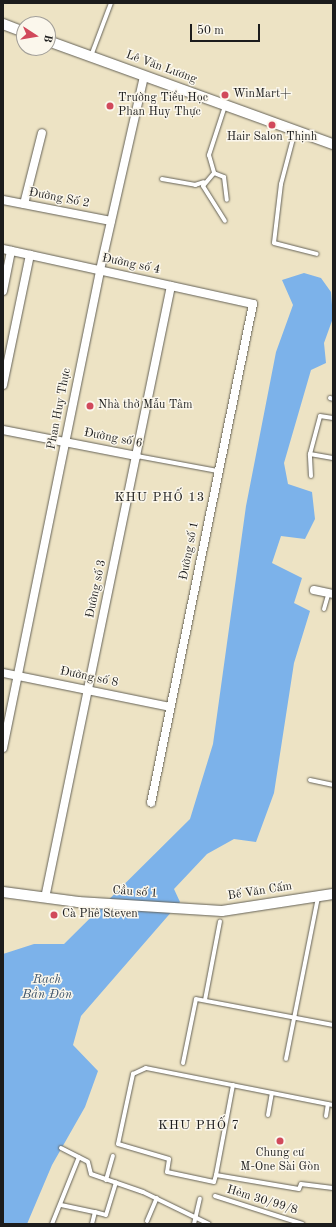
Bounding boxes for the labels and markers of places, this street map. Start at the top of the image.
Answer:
place label: WinMart+ [233,88,291,102]
marker: WinMart+ [220,90,230,100]
place label: Trường Tiểu Học Phan Huy Thực [118,92,208,120]
marker: Trường Tiểu Học Phan Huy Thực [105,101,115,111]
marker: Hair Salon Thịnh [267,120,277,130]
place label: Hair Salon Thịnh [227,131,317,145]
place label: Nhà thờ Mẫu Tâm [98,399,192,413]
marker: Nhà thờ Mẫu Tâm [85,401,95,411]
place label: Cà Phê Steven [62,908,138,922]
marker: Cà Phê Steven [49,910,59,920]
marker: Chung cư M-One Sài Gòn [275,1136,285,1146]
place label: Chung cư M-One Sài Gòn [240,1147,320,1175]

